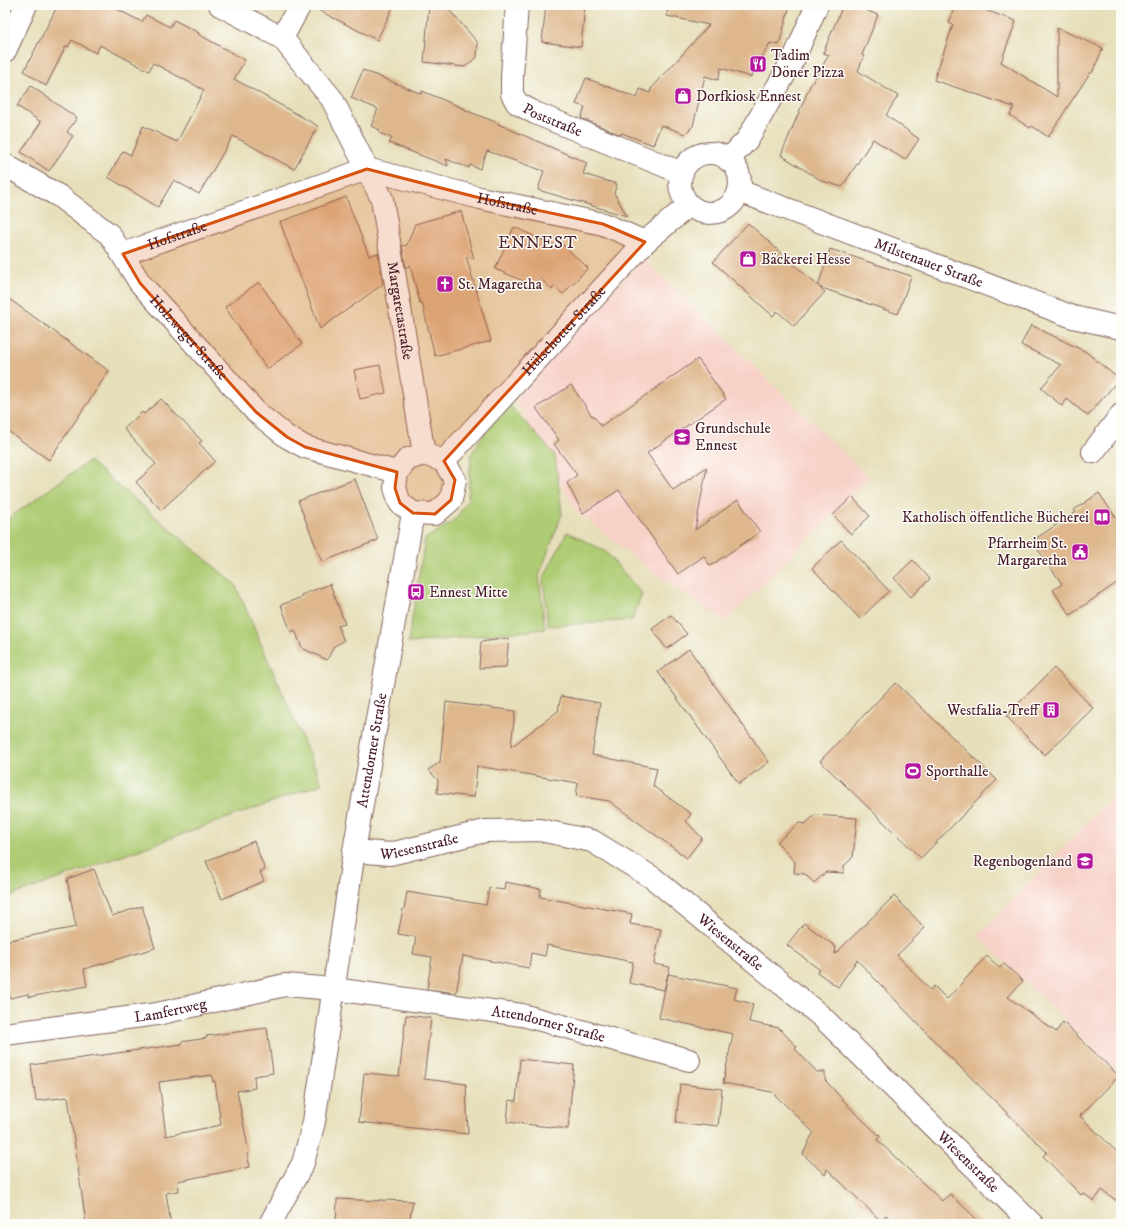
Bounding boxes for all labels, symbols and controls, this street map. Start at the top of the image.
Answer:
place label: Tadim Döner Pizza [771,46,845,82]
restaurant icon: Tadim Döner Pizza [748,54,768,74]
shop icon: Dorfkiosk Ennest [673,86,693,106]
place label: Dorfkiosk Ennest [696,87,801,106]
street label: Poststraße [520,99,585,141]
street label: Hofstraße [475,188,539,219]
street label: Hofstraße [145,216,209,254]
district label: ENNEST [498,232,578,254]
street label: Milstenauer Straße [872,234,986,292]
shop icon: Bäckerei Hesse [738,249,758,269]
place label: Bäckerei Hesse [761,250,851,269]
street label: Margaretastraße [383,260,418,361]
church icon: St. Magaretha [435,274,455,294]
place label: St. Magaretha [458,275,543,294]
street label: Hülschotter Straße [518,282,610,380]
street label: Holzweger Straße [145,290,232,384]
place label: Grundschule Ennest [695,419,771,455]
school or university icon: Grundschule Ennest [672,427,692,447]
library icon: Katholisch öffentliche Bücherei [1092,507,1112,527]
place label: Katholisch öffentliche Bücherei [902,508,1089,527]
place label: Pfarrheim St. Margaretha [987,534,1068,570]
public building icon: Pfarrheim St. Margaretha [1070,542,1090,562]
bus stop icon: Ennest Mitte [406,582,426,602]
place label: Ennest Mitte [429,583,508,602]
street label: Attendorner Straße [352,691,391,809]
building icon: Westfalia-Treff [1041,700,1061,720]
place label: Westfalia-Treff [946,701,1041,720]
sports icon: Sporthalle [903,761,923,781]
place label: Sporthalle [926,762,988,781]
street label: Wiesenstraße [378,828,460,864]
school or university icon: Regenbogenland [1075,851,1095,871]
place label: Regenbogenland [973,852,1073,871]
street label: Wiesenstraße [693,909,768,975]
street label: Lamfertweg [133,994,209,1026]
street label: Attendorner Straße [490,1001,607,1046]
street label: Wiesenstraße [933,1126,1004,1196]

